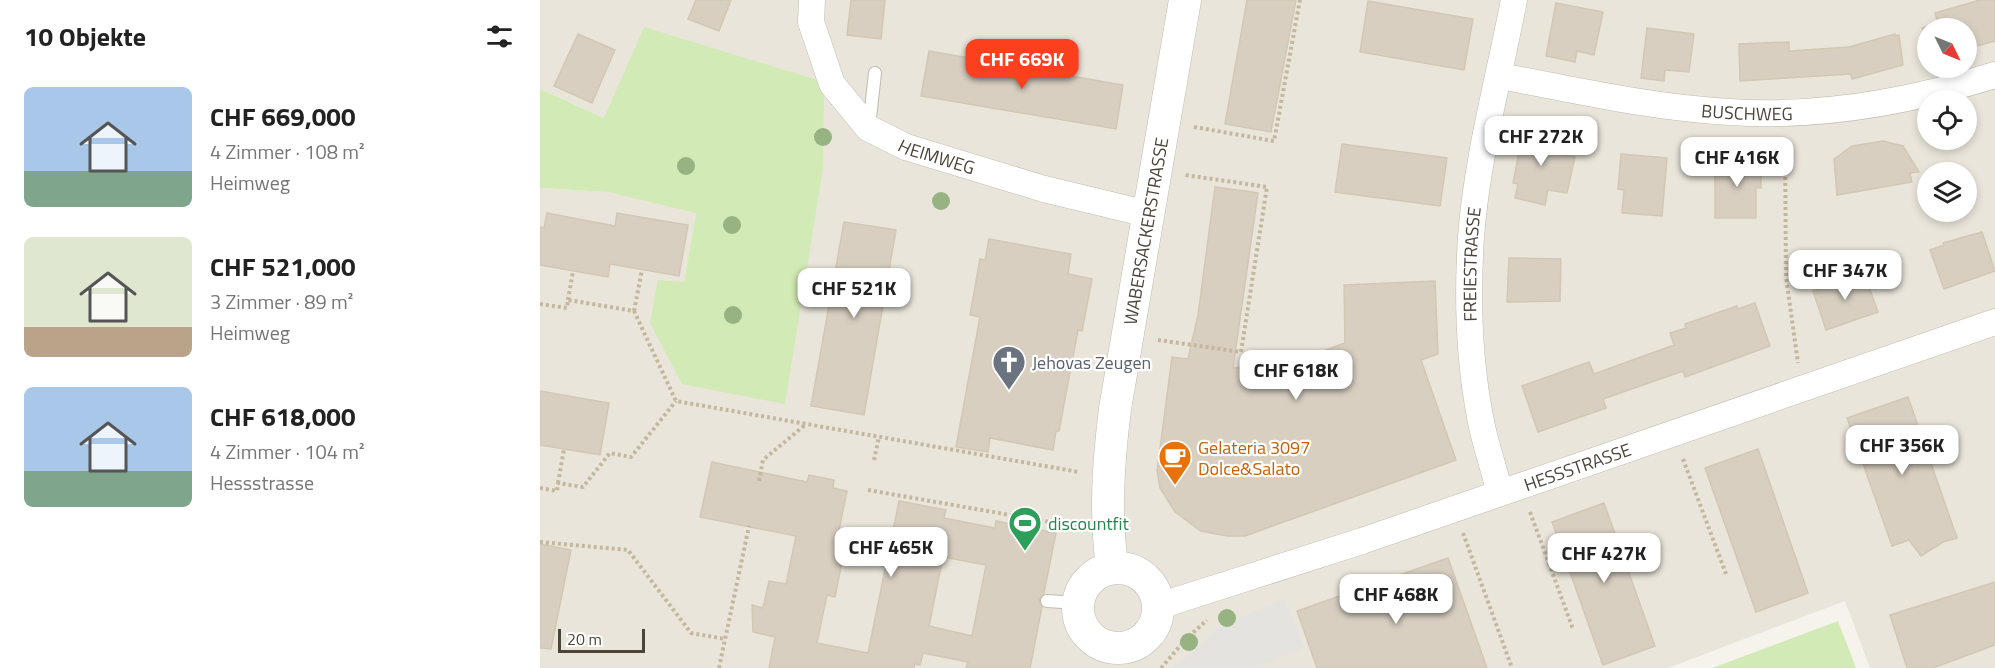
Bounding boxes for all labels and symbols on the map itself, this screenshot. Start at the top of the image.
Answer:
north arrow [1917,18,1977,78]
pin: CHF 669K [960,39,1084,90]
street label: BUSCHWEG [1700,97,1793,127]
pin: CHF 272K [1479,116,1603,167]
street label: HEIMWEG [894,132,978,181]
street label: WABERSACKERSTRASSE [1116,135,1175,327]
pin: CHF 416K [1675,137,1799,188]
street label: FREIESTRASSE [1456,205,1487,322]
pin: CHF 347K [1783,250,1907,301]
pin: CHF 521K [792,268,916,319]
church icon: Jehovas Zeugen [991,344,1027,391]
place label: Jehovas Zeugen [1032,349,1151,376]
pin: CHF 618K [1234,350,1358,401]
pin: CHF 356K [1840,425,1964,476]
place label: Gelateria 3097 Dolce&Salato [1198,434,1310,482]
street label: HESSSTRASSE [1520,435,1635,498]
cafe icon: Gelateria 3097 Dolce&Salato [1157,439,1193,486]
sports icon: discountfit [1007,505,1043,552]
place label: discountfit [1048,510,1129,537]
pin: CHF 465K [829,527,953,578]
pin: CHF 427K [1542,533,1666,584]
pin: CHF 468K [1334,574,1458,625]
scale bar [558,626,645,654]

